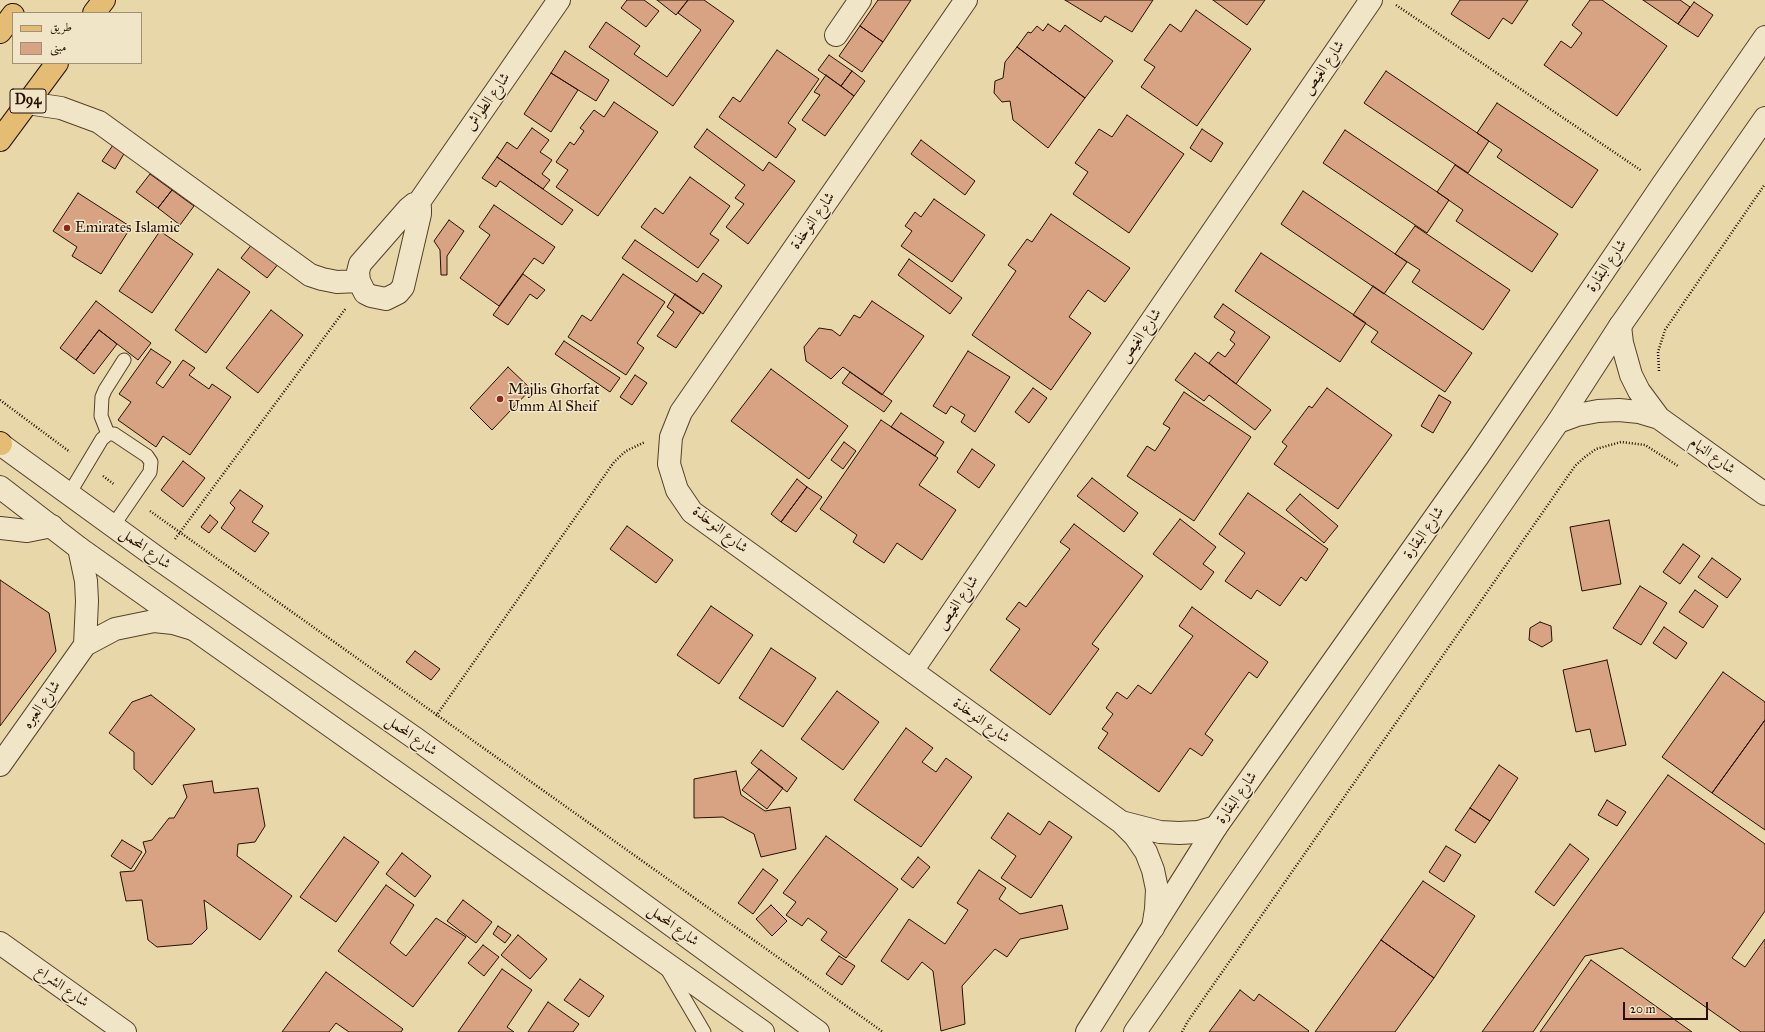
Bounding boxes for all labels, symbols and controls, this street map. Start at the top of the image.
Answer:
legend [12,12,142,64]
text: طريق [50,20,72,34]
street label: شارع الغيص [1299,37,1349,99]
text: مبنى [50,40,66,54]
street label: شارع الطواش [461,70,515,134]
road number: D94 [10,89,46,113]
street label: شارع النوخذة [787,189,839,253]
place label: Emirates Islamic [75,219,180,237]
marker: Emirates Islamic [62,223,72,233]
street label: شارع البقارة [1583,236,1631,296]
street label: شارع الغيص [1116,305,1166,367]
place label: Majlis Ghorfat Umm Al Sheif [508,381,599,416]
marker: Majlis Ghorfat Umm Al Sheif [495,394,505,404]
street label: شارع النهام [1686,433,1738,479]
street label: شارع النوخذة [689,503,751,557]
street label: شارع البقارة [1400,503,1448,563]
street label: شارع المحمل [116,524,174,574]
street label: شارع الغيص [933,572,983,634]
street label: شارع العبره [19,678,65,732]
street label: شارع النوخذة [949,694,1013,748]
street label: شارع المحمل [382,712,440,760]
street label: شارع البقارة [1213,768,1261,828]
street label: شارع المحمل [644,901,702,951]
street label: شارع الشراع [32,962,92,1012]
scale bar [1625,994,1710,1020]
text: 20 m [1630,1002,1656,1016]

